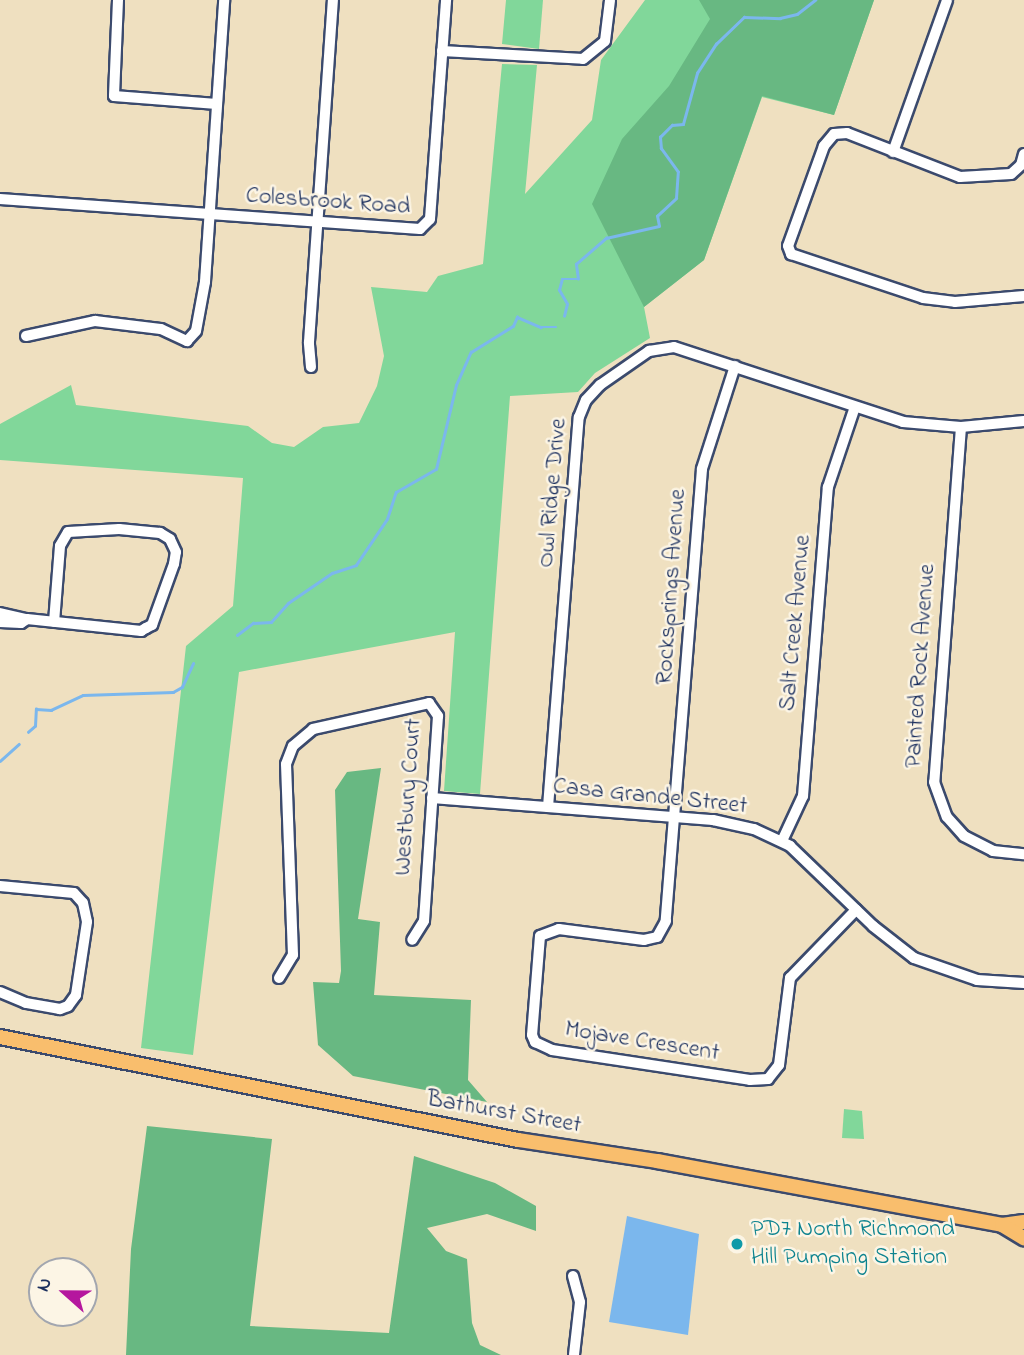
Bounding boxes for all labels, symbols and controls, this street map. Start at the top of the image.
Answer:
street label: Colesbrook Road [245,182,411,222]
street label: Owl Ridge Drive [532,417,574,569]
street label: Rocksprings Avenue [651,488,693,686]
street label: Salt Creek Avenue [774,534,818,712]
street label: Painted Rock Avenue [900,563,942,769]
street label: Westbury Court [389,717,429,877]
street label: Casa Grande Street [551,772,749,822]
street label: Mojave Crescent [563,1016,721,1068]
street label: Bathurst Street [424,1085,584,1141]
place label: PD7 North Richmond Hill Pumping Station [751,1216,955,1272]
marker: PD7 North Richmond Hill Pumping Station [729,1236,745,1252]
north arrow [28,1257,98,1327]
text: N [30,1274,60,1296]

